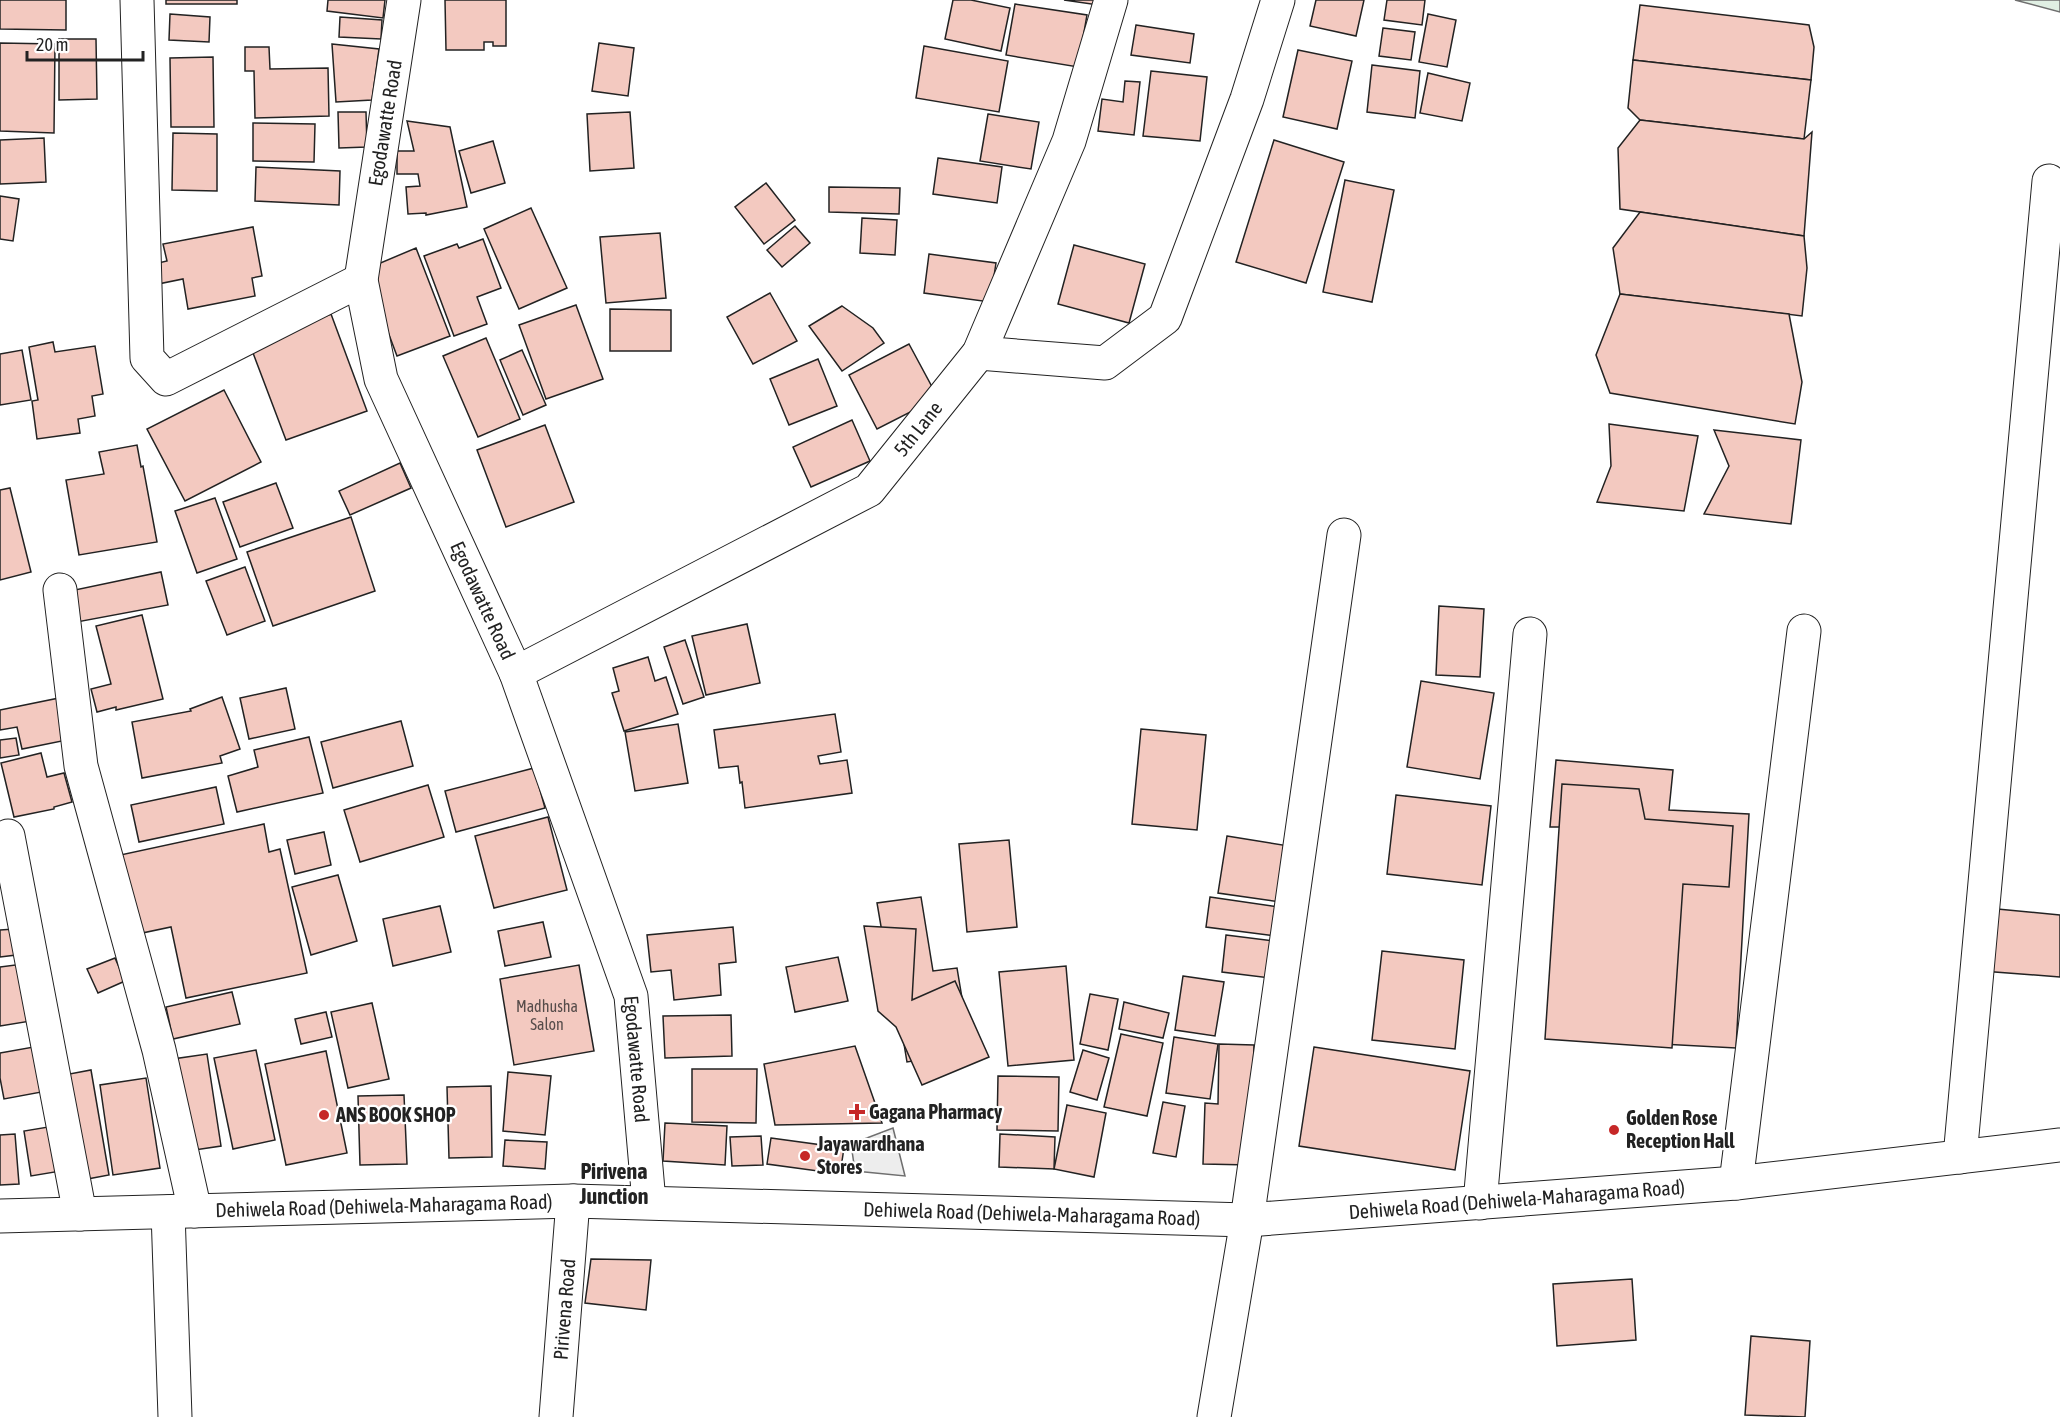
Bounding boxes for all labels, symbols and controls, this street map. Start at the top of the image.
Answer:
scale bar [27,24,142,62]
text: 20 m [36,34,68,55]
street label: Egodawatte Road [363,58,406,188]
street label: 5th Lane [889,397,947,461]
street label: Egodawatte Road [446,538,520,663]
street label: Egodawatte Road [620,995,654,1124]
house number: Madhusha Salon [516,997,578,1033]
place label: Gagana Pharmacy [869,1100,1003,1123]
place label: ANS BOOK SHOP [335,1103,456,1126]
marker: Gagana Pharmacy [850,1105,864,1119]
place label: Golden Rose Reception Hall [1626,1106,1735,1152]
marker: ANS BOOK SHOP [317,1108,331,1122]
marker: Golden Rose Reception Hall [1607,1123,1621,1137]
place label: Jayawardhana Stores [816,1132,924,1178]
marker: Jayawardhana Stores [798,1149,812,1163]
district label: Pirivena Junction [579,1158,648,1209]
street label: Dehiwela Road (Dehiwela-Maharagama Road) [1348,1175,1686,1223]
street label: Dehiwela Road (Dehiwela-Maharagama Road) [215,1190,553,1221]
street label: Dehiwela Road (Dehiwela-Maharagama Road) [863,1197,1201,1230]
street label: Pirivena Road [549,1258,579,1361]

